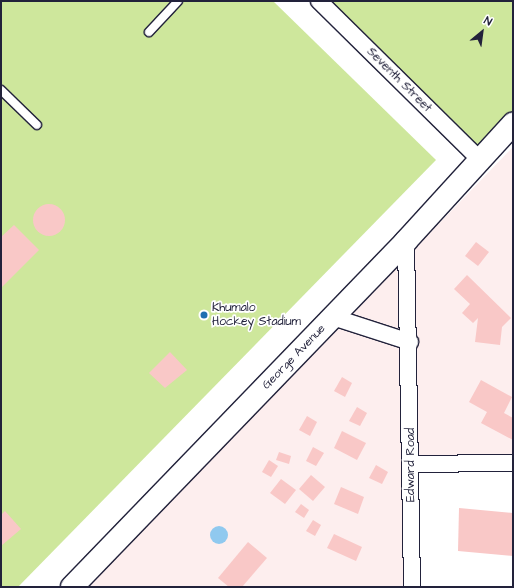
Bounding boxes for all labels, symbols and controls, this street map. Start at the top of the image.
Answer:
north arrow [462,12,502,52]
text: N [481,13,495,29]
street label: Seventh Street [364,45,434,115]
place label: Khumalo Hockey Stadium [212,301,301,329]
marker: Khumalo Hockey Stadium [199,310,209,320]
street label: George Avenue [259,322,329,392]
street label: Edward Road [404,428,418,502]

